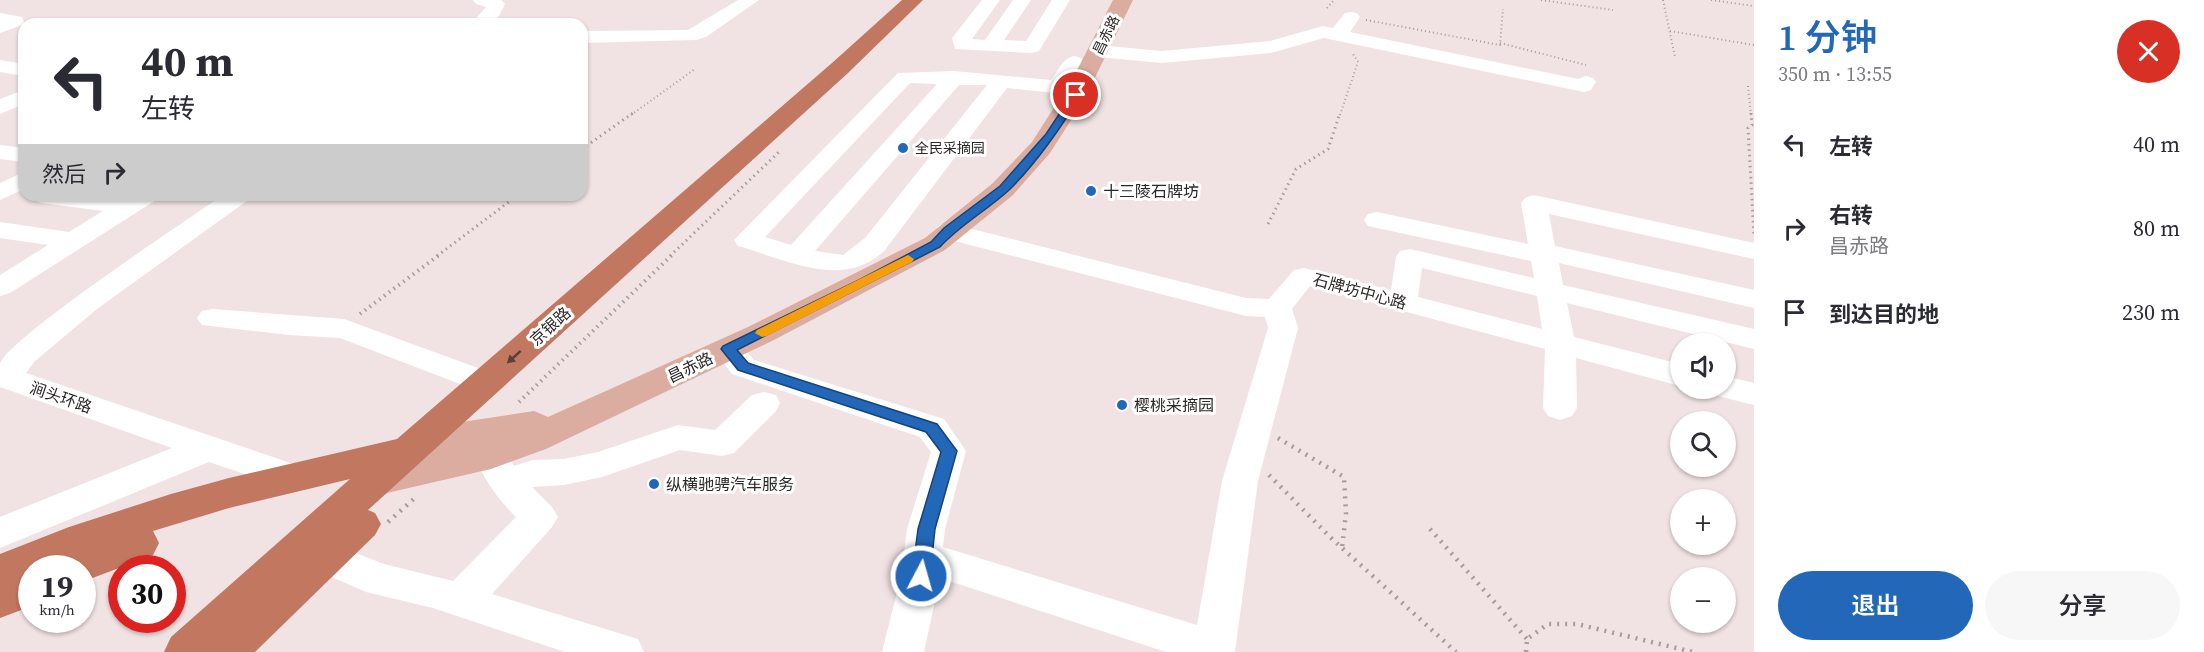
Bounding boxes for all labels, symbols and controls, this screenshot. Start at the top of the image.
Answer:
street label: 昌赤路 [1088,12,1124,58]
text: 1 分钟 [1778,13,1877,62]
button: close [2117,20,2180,83]
text: 40 m [141,32,234,90]
icon: left [42,42,120,120]
text: 350 m · 13:55 [1778,60,1892,88]
pin [1050,69,1101,120]
icon: arrive [1059,78,1092,111]
text: 左转 [141,90,195,127]
icon: left [1778,128,1811,161]
text: 40 m [2133,129,2180,159]
text: 左转 [1829,131,1873,161]
place label: 全民采摘园 [915,138,985,158]
marker: 全民采摘园 [896,141,910,155]
icon: right [98,156,131,189]
text: 然后 [42,159,86,189]
place label: 十三陵石牌坊 [1103,180,1199,202]
marker: 十三陵石牌坊 [1084,184,1098,198]
text: 右转 [1829,200,1873,230]
icon: right [1778,212,1811,245]
text: 80 m [2133,213,2180,243]
text: 昌赤路 [1829,232,1889,260]
street label: 石牌坊中心路 [1311,268,1409,314]
icon: arrive [1778,296,1811,329]
text: 230 m [2122,297,2180,327]
text: 到达目的地 [1829,299,1939,329]
street label: 京银路 [525,302,575,350]
map controls [1670,333,1736,633]
button: sound [1670,333,1736,399]
street label: 昌赤路 [664,347,716,387]
one-way arrow [507,350,522,363]
street label: 涧头环路 [27,376,95,418]
place label: 樱桃采摘园 [1134,394,1214,416]
marker: 樱桃采摘园 [1115,398,1129,412]
button: search [1670,411,1736,477]
place label: 纵横驰骋汽车服务 [666,473,794,495]
marker: 纵横驰骋汽车服务 [647,477,661,491]
button: + [1670,489,1736,555]
position arrow [889,544,953,608]
speed limit sign: 30 [108,555,186,633]
text: 19 [41,566,73,607]
button: − [1670,567,1736,633]
button: 退出 [1778,571,1973,640]
button: 分享 [1985,571,2180,640]
text: km/h [39,599,75,620]

